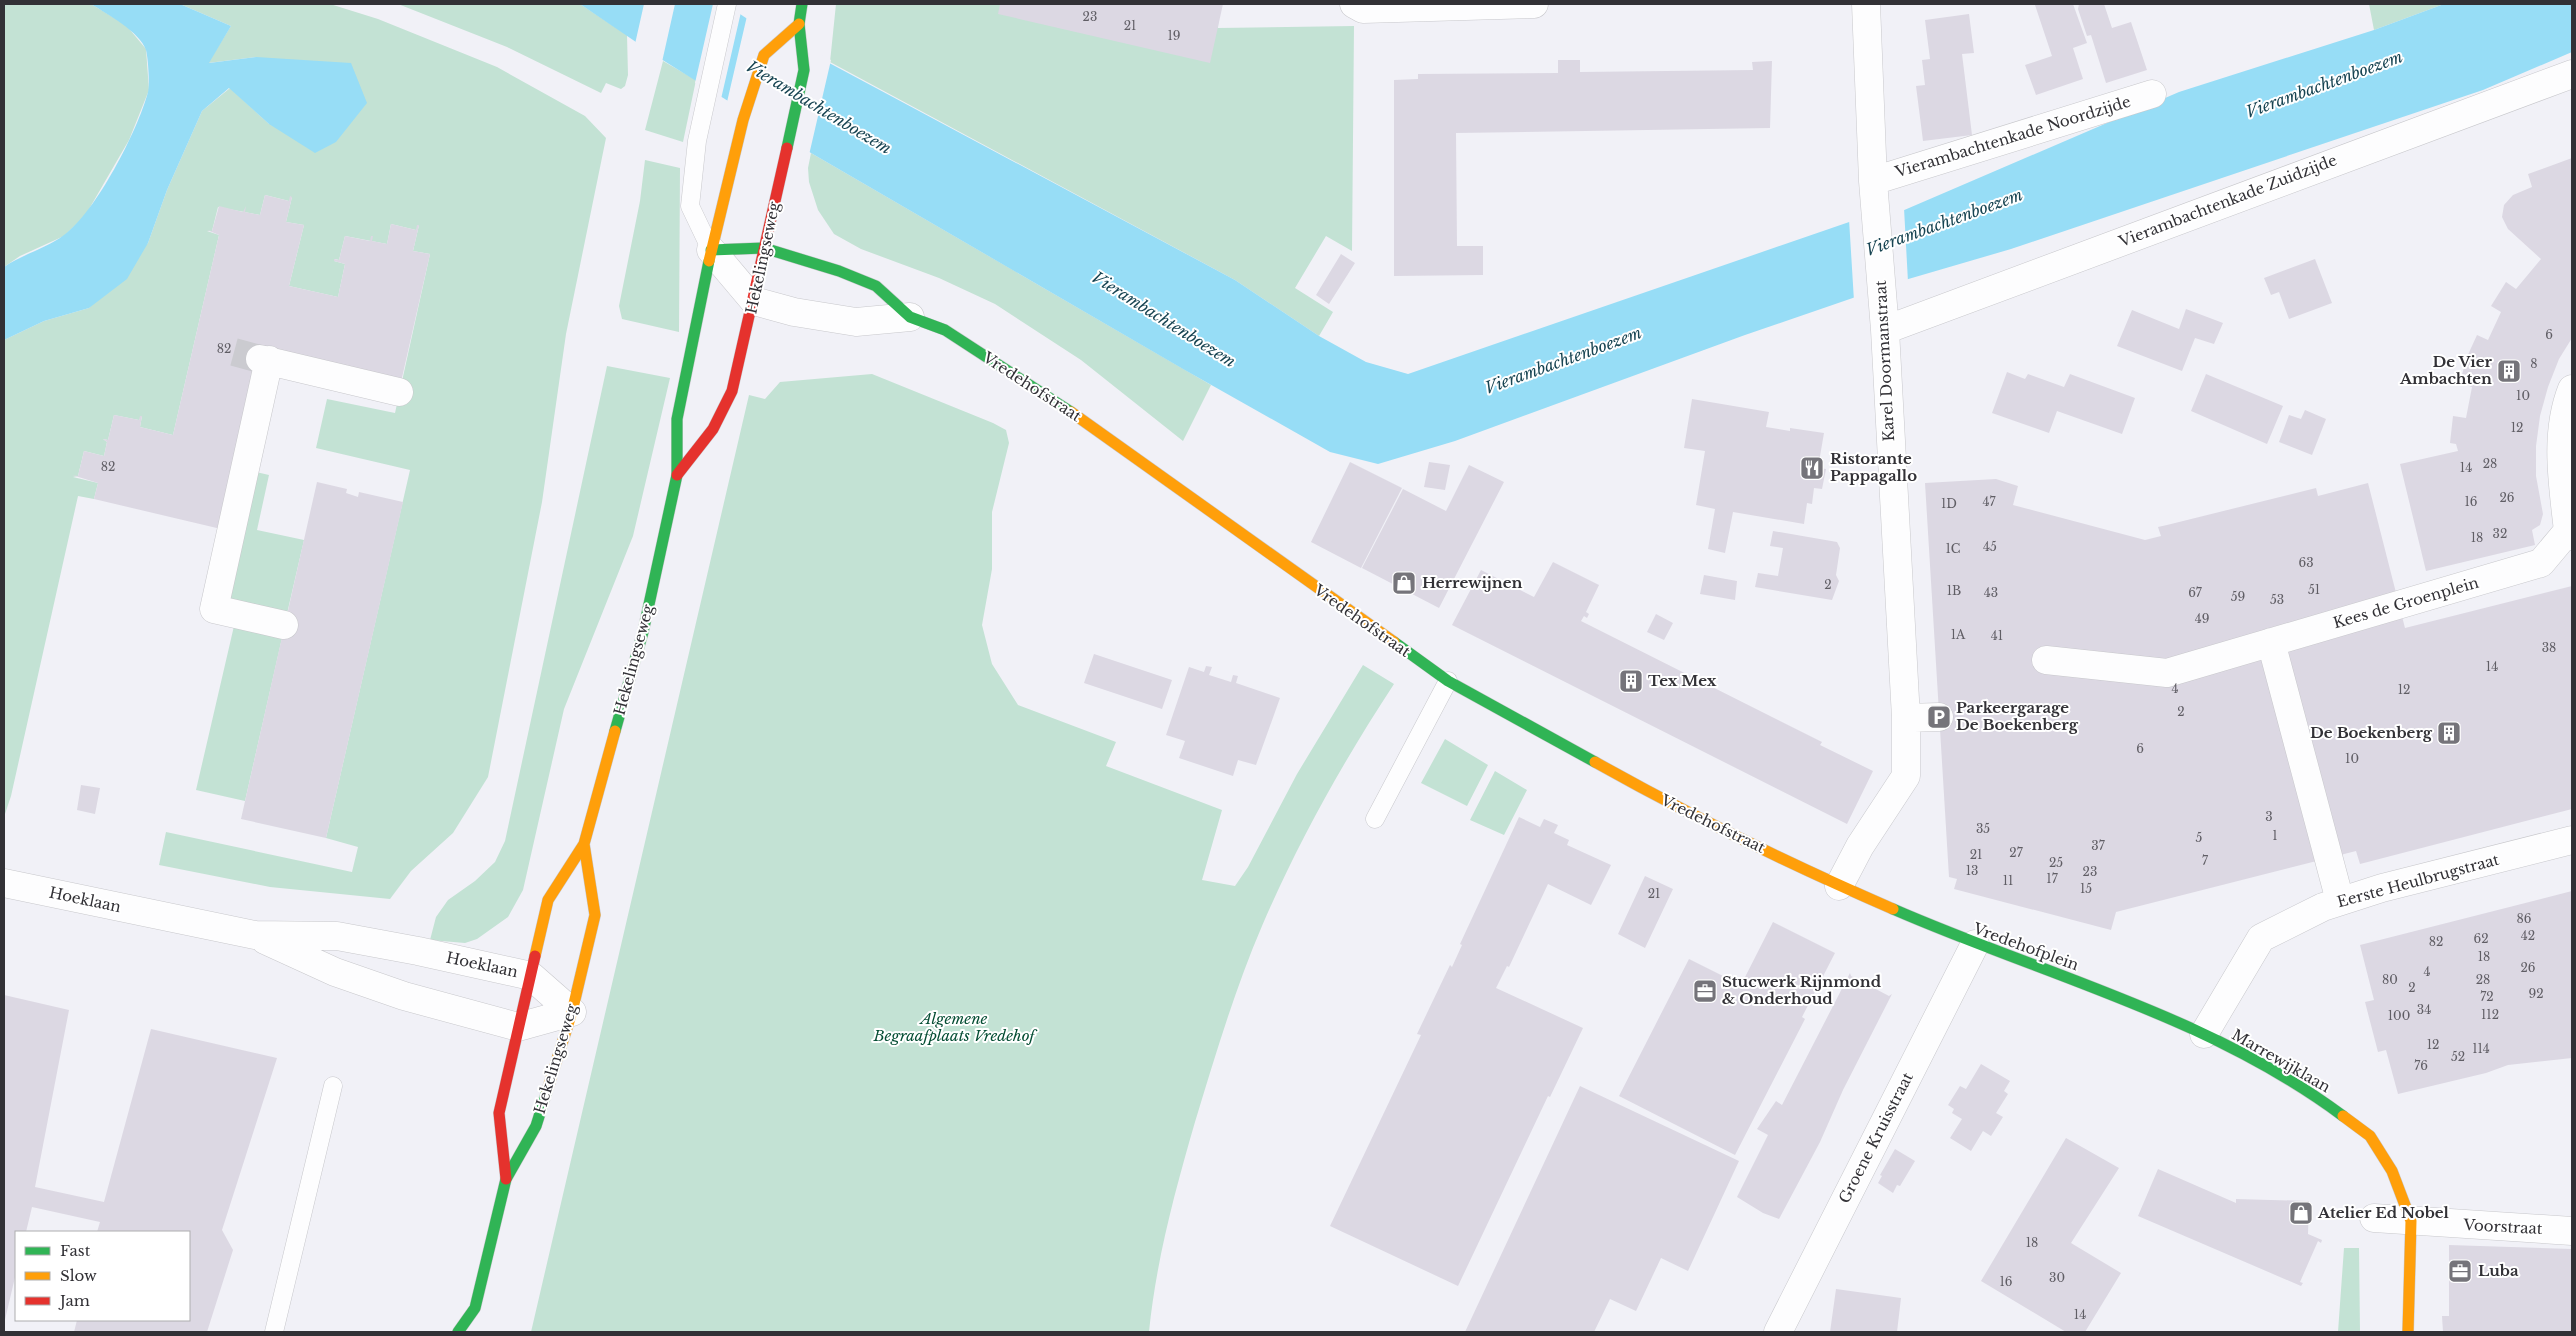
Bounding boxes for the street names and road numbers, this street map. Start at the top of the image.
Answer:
street label: Vierambachtenkade Noordzijde [1892,92,2133,182]
street label: Vierambachtenkade Zuidzijde [2115,150,2340,251]
street label: Hekelingseweg [741,199,784,316]
street label: Karel Doormanstraat [1871,280,1898,442]
street label: Vredehofstraat [979,347,1085,426]
street label: Kees de Groenplein [2331,573,2481,632]
street label: Vredehofstraat [1310,580,1414,661]
street label: Hekelingseweg [610,601,658,717]
street label: Vredehofstraat [1657,790,1769,857]
street label: Eerste Heulbrugstraat [2335,850,2501,911]
street label: Hoeklaan [47,883,123,916]
street label: Vredehofplein [1970,918,2081,974]
street label: Hoeklaan [444,948,520,981]
street label: Hekelingseweg [530,1001,582,1116]
street label: Marrewijklaan [2229,1025,2334,1096]
street label: Groene Kruisstraat [1834,1069,1917,1206]
street label: Voorstraat [2462,1215,2543,1238]

